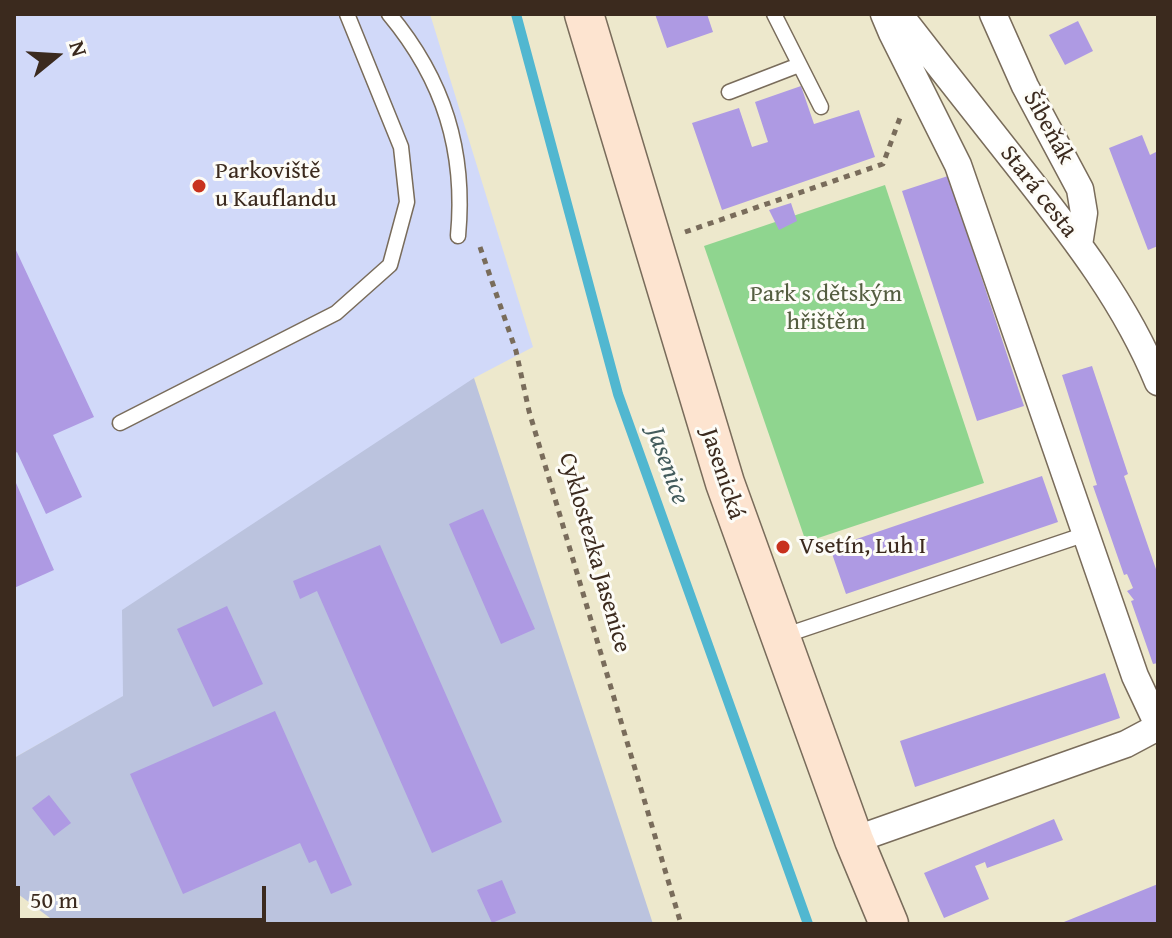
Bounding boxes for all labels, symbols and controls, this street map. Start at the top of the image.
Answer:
north arrow [16,16,96,96]
text: N [61,37,96,61]
street label: Šibeňák [1016,86,1080,170]
street label: Stará cesta [993,140,1083,244]
place label: Parkoviště u Kauflandu [215,158,337,214]
marker: Parkoviště u Kauflandu [190,177,208,195]
park label: Park s dětským hřištěm [750,281,902,337]
water label: Jasenice [639,423,695,509]
street label: Jasenická [694,425,750,523]
street label: Cyklostezka Jasenice [552,450,636,656]
place label: Vsetín, Luh I [799,533,926,561]
marker: Vsetín, Luh I [774,538,792,556]
scale bar [20,870,270,920]
text: 50 m [30,882,78,917]

